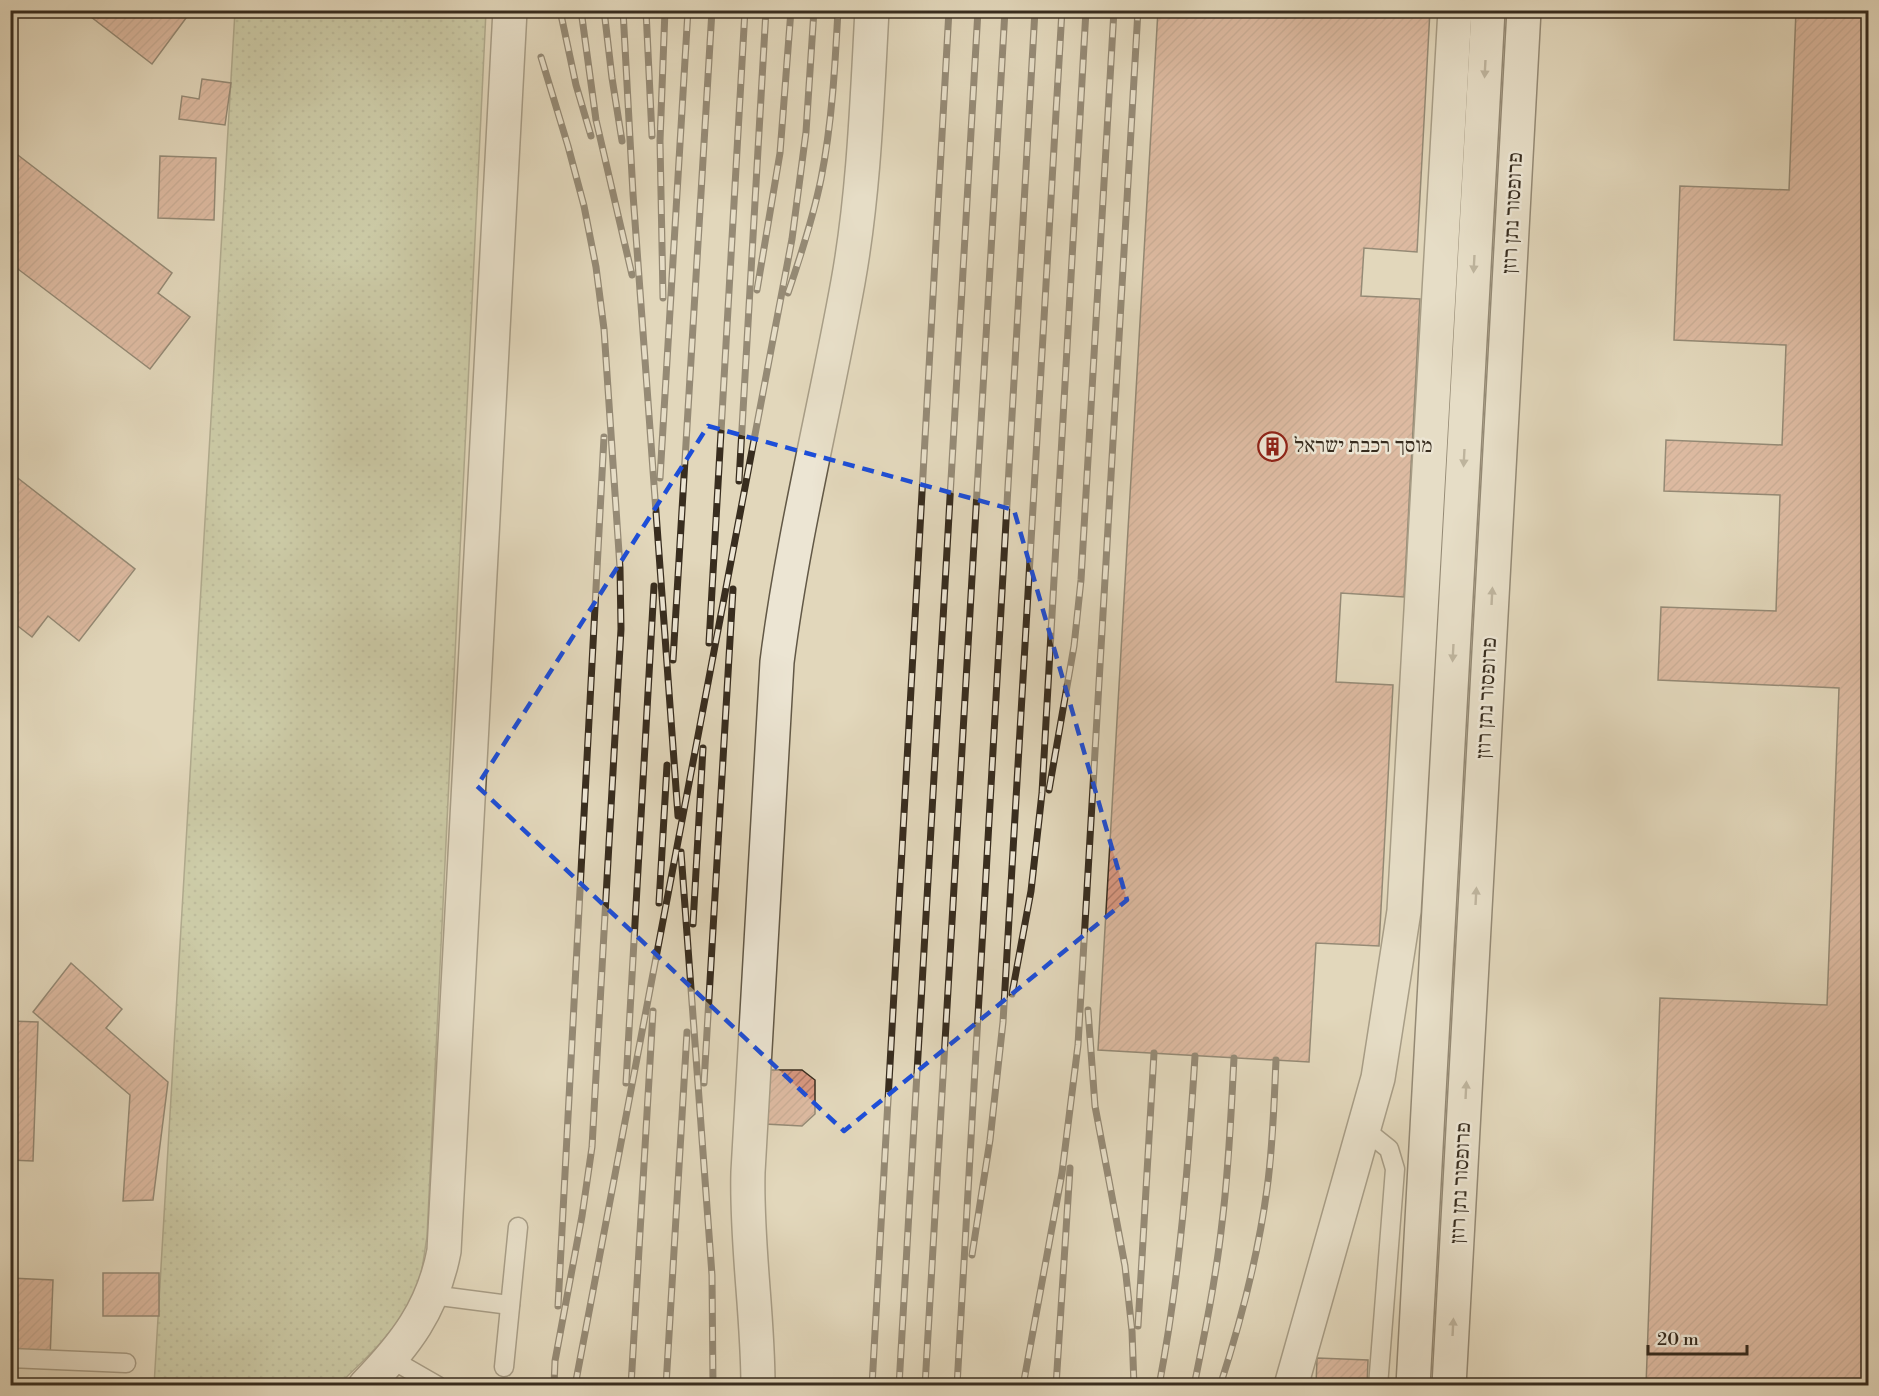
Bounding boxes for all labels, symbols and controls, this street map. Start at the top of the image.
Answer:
one-way arrow [1480,59,1489,78]
street label: פרופסור נתן רוזן [1497,152,1529,274]
one-way arrow [1470,254,1479,273]
building icon: מוסך רכבת ישראל [1257,430,1289,462]
place label: מוסך רכבת ישראל [1294,433,1432,459]
one-way arrow [1459,449,1468,468]
one-way arrow [1488,587,1497,606]
street label: פרופסור נתן רוזן [1471,637,1503,759]
one-way arrow [1448,644,1458,663]
one-way arrow [1472,886,1481,905]
one-way arrow [1461,1081,1470,1100]
street label: פרופסור נתן רוזן [1445,1122,1477,1244]
one-way arrow [1448,1318,1457,1337]
scale bar [1648,1318,1747,1356]
text: 20 m [1657,1328,1699,1351]

